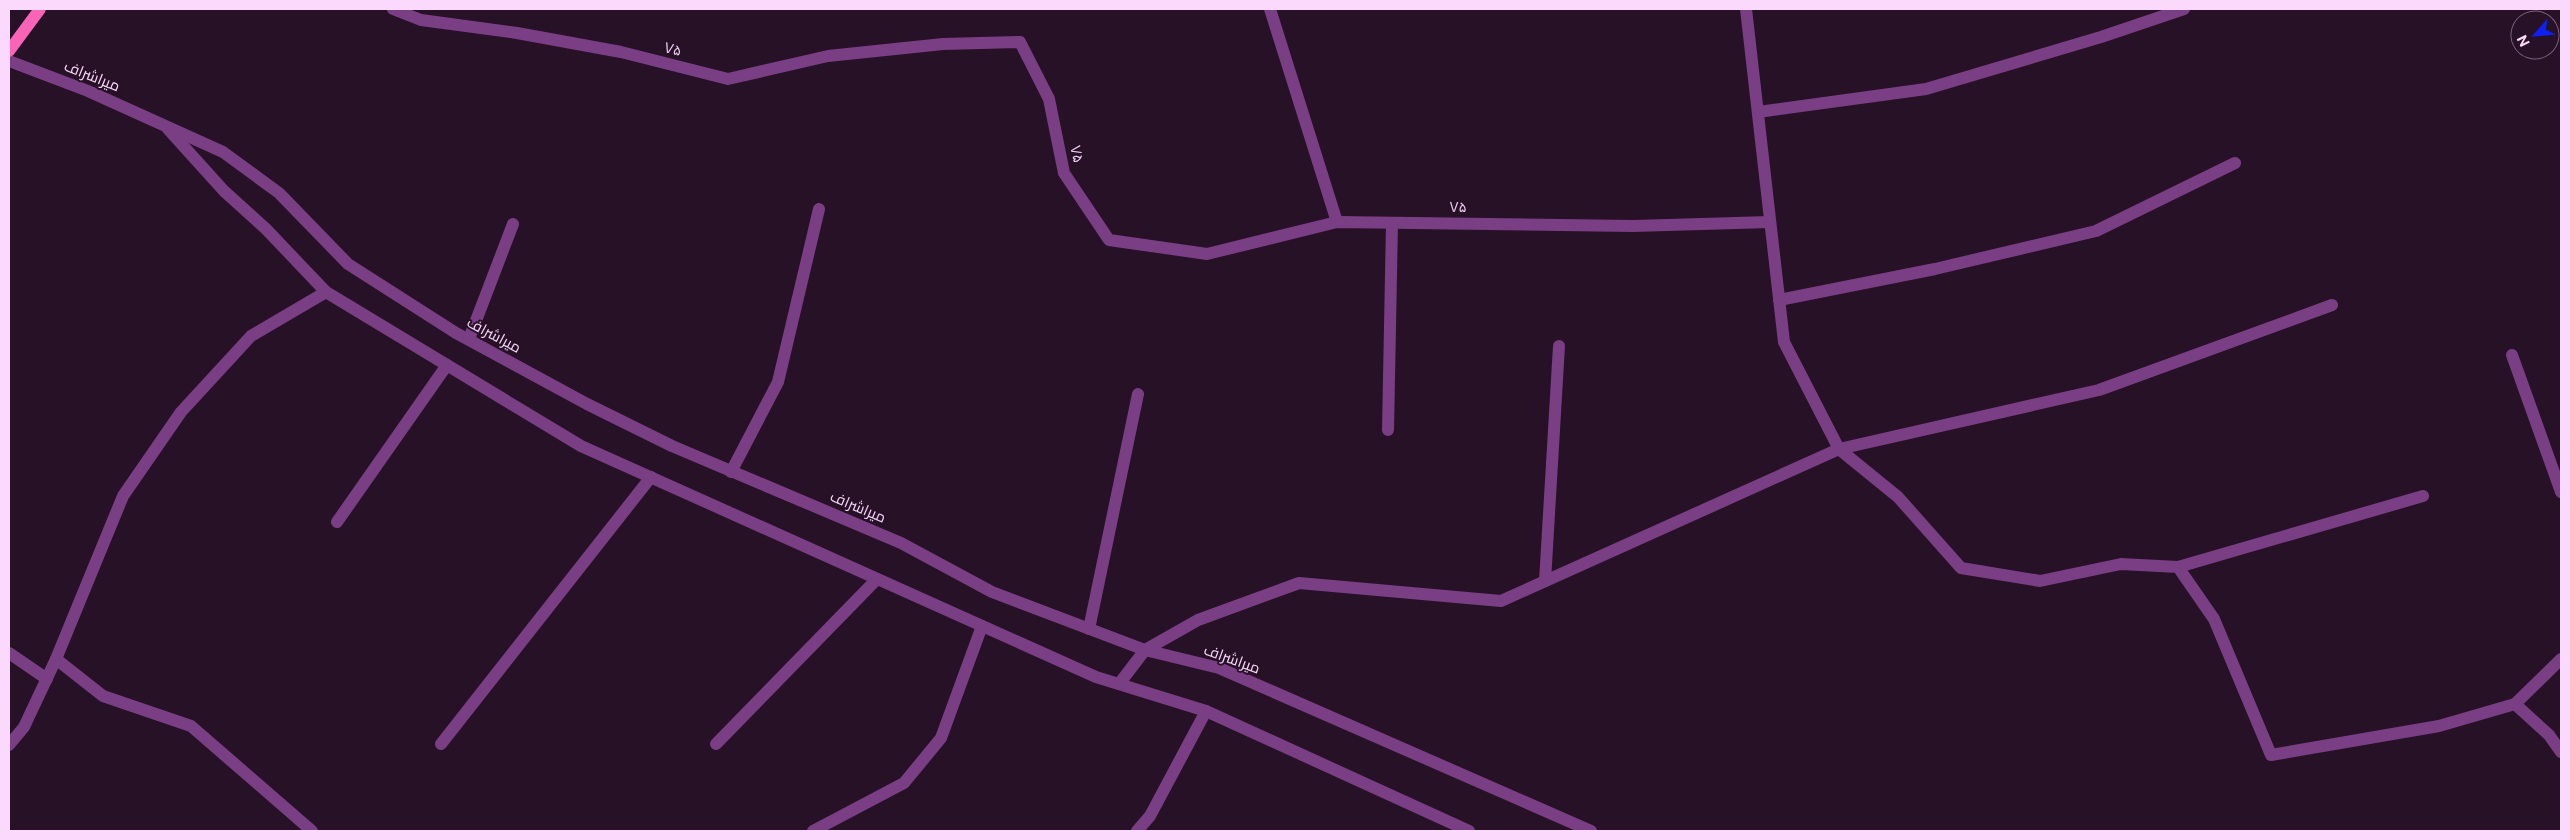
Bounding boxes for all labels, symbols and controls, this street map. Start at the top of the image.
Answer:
north arrow [2510,10,2560,60]
text: N [2514,32,2533,49]
street label: ۷۵ [663,38,684,59]
street label: میراشراف [61,57,123,95]
street label: ۷۵ [1067,144,1088,164]
street label: ۷۵ [1449,198,1467,215]
street label: میراشراف [464,313,524,357]
street label: میراشراف [827,487,889,527]
street label: میراشراف [1201,640,1263,678]

